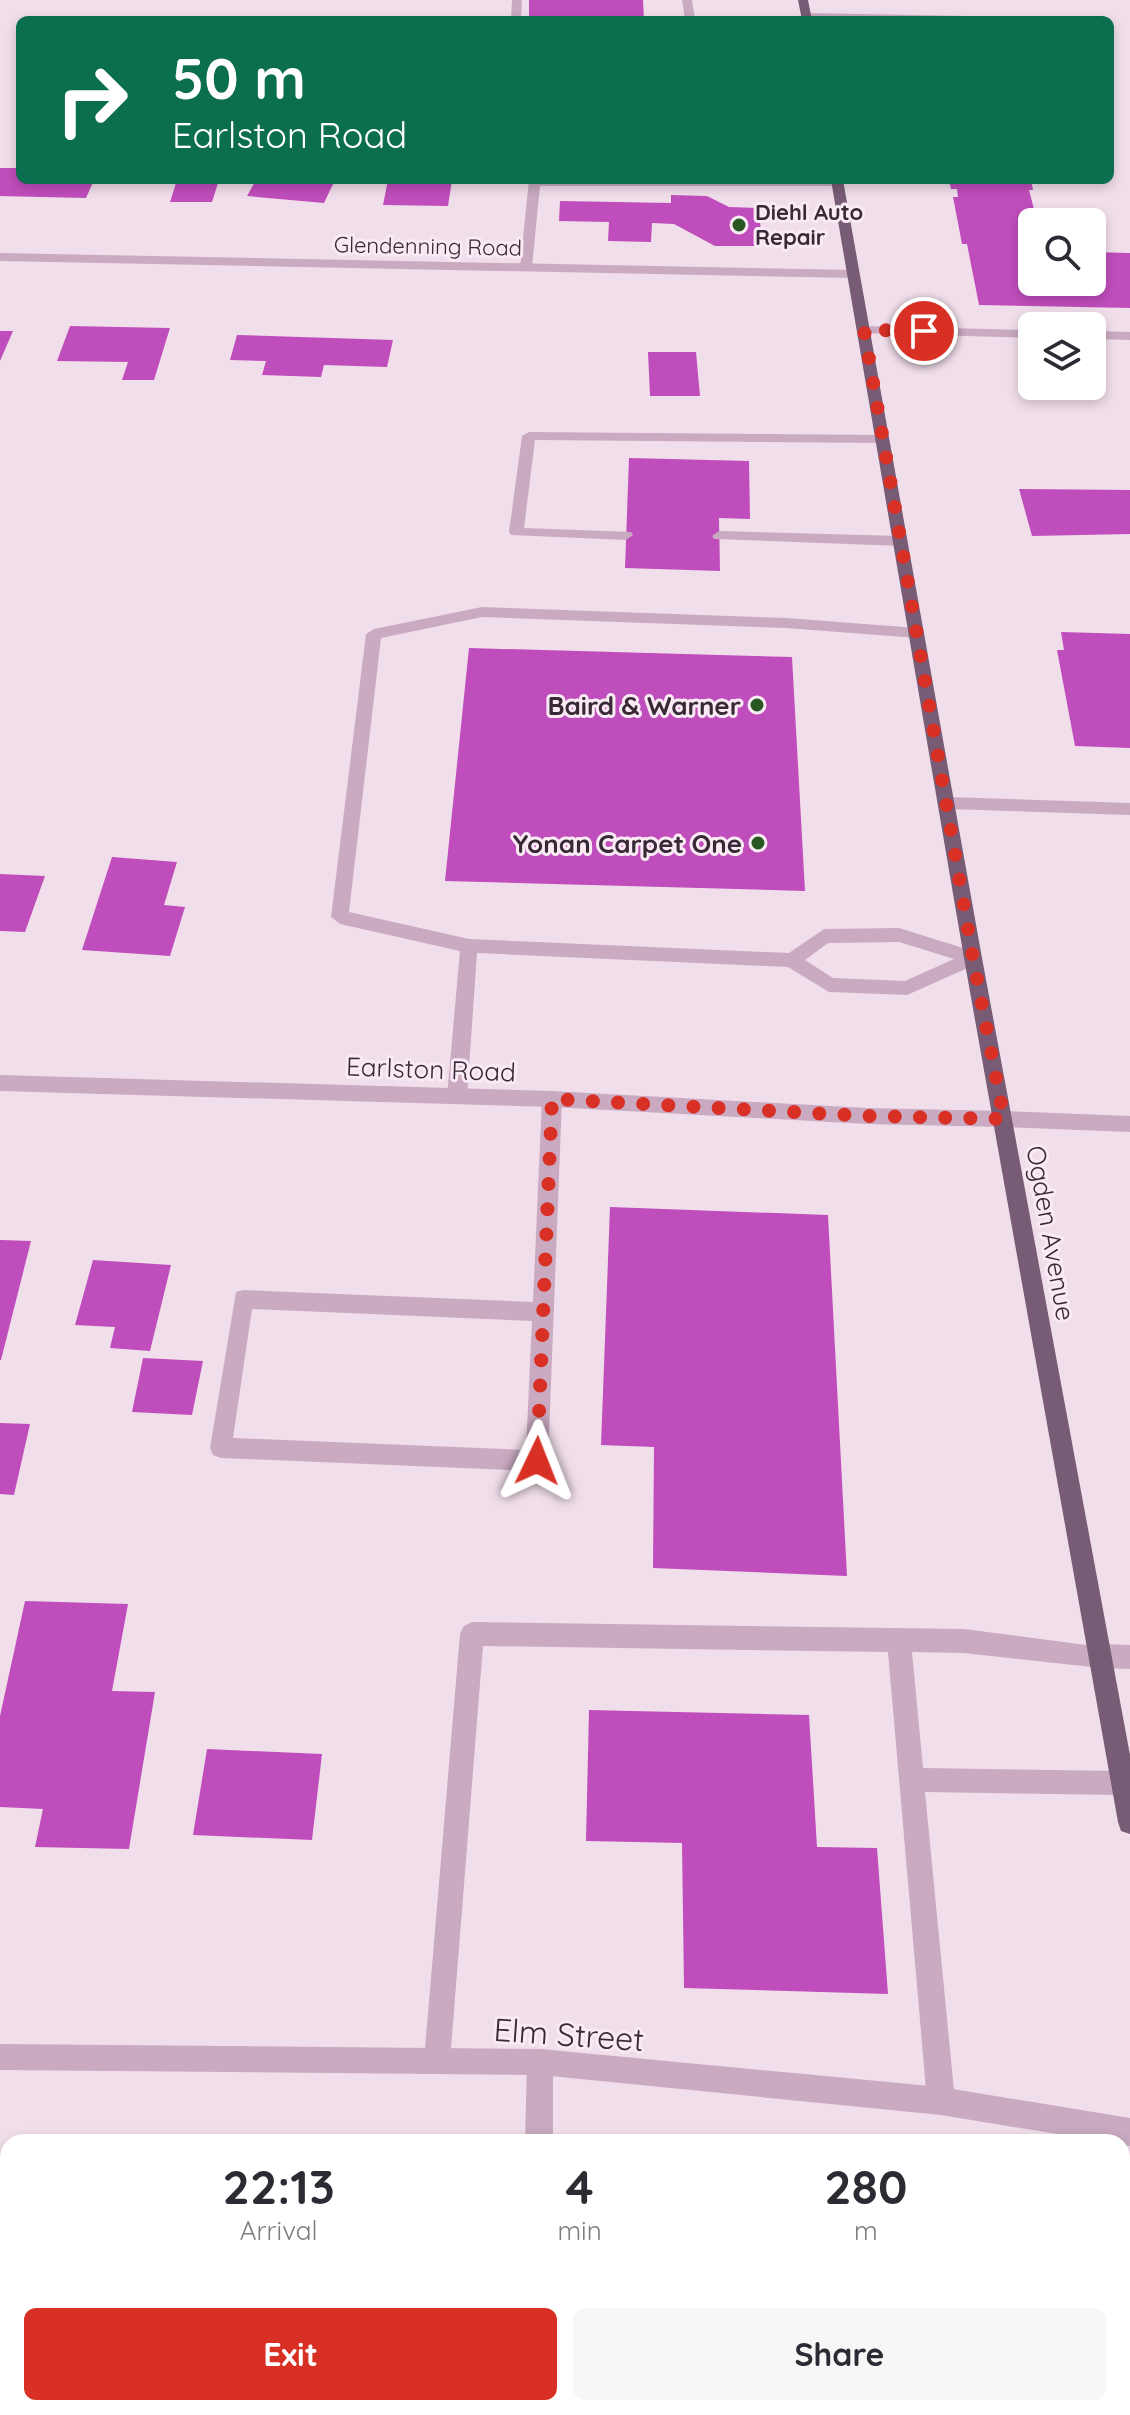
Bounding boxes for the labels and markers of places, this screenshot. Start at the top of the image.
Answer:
place label: Diehl Auto Repair [755,198,863,251]
marker: Diehl Auto Repair [730,216,748,234]
pin [890,297,958,365]
place label: Baird & Warner [547,689,741,722]
marker: Baird & Warner [748,696,766,714]
place label: Yonan Carpet One [513,827,742,860]
marker: Yonan Carpet One [749,834,767,852]

